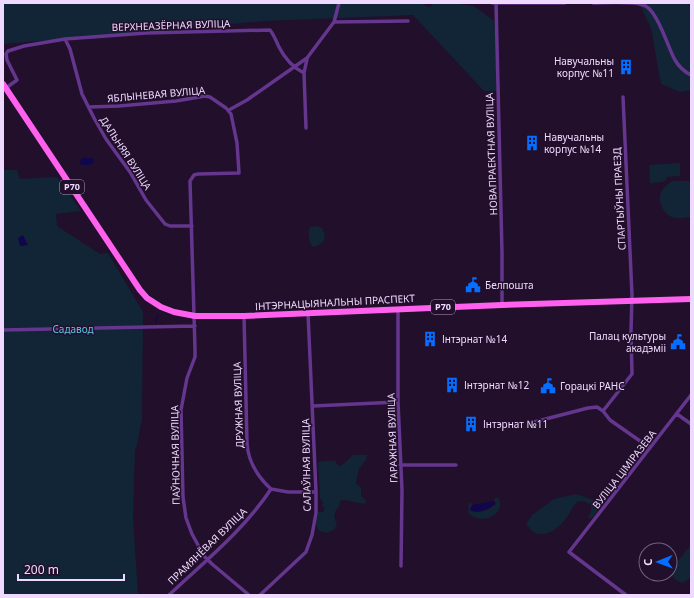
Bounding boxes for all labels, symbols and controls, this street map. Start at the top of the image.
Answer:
street label: ВЕРХНЕАЗЁРНАЯ ВУЛІЦА [111,16,231,34]
place label: Навучальны корпус №11 [554,54,614,80]
building icon: Навучальны корпус №11 [617,58,635,76]
street label: ЯБЛЫНЕВАЯ ВУЛІЦА [106,83,206,105]
street label: НОВАПРАЕКТНАЯ ВУЛІЦА [482,92,500,216]
street label: ДАЛЬНЯЯ ВУЛІЦА [97,114,155,193]
place label: Навучальны корпус №14 [544,130,604,156]
building icon: Навучальны корпус №14 [523,134,541,152]
street label: СПАРТЫЎНЫ ПРАЕЗД [609,147,629,251]
road number: Р70 [60,180,84,194]
public building icon: Белпошта [464,276,482,294]
place label: Белпошта [485,278,534,292]
street label: ІНТЭРНАЦЫЯНАЛЬНЫ ПРАСПЕКТ [255,291,416,313]
road number: Р70 [431,300,455,314]
park label: Садавод [52,322,94,336]
place label: Палац культуры акадэміі [589,329,666,355]
building icon: Інтэрнат №14 [421,330,439,348]
place label: Інтэрнат №14 [442,332,507,346]
public building icon: Палац культуры акадэміі [669,333,687,351]
street label: ДРУЖНАЯ ВУЛІЦА [229,361,247,448]
building icon: Інтэрнат №12 [443,376,461,394]
public building icon: Горацкі РАНС [539,377,557,395]
place label: Інтэрнат №12 [464,378,529,392]
place label: Горацкі РАНС [560,379,625,393]
street label: ГАРАЖНАЯ ВУЛІЦА [383,392,401,483]
street label: ПАЎНОЧНАЯ ВУЛІЦА [167,405,183,505]
building icon: Інтэрнат №11 [462,415,480,433]
place label: Інтэрнат №11 [483,417,548,431]
street label: САЛАЎІНАЯ ВУЛІЦА [298,418,314,512]
street label: ВУЛІЦА ЦІМІРАЗЕВА [589,426,660,511]
street label: ПРАМЯНЁВАЯ ВУЛІЦА [164,504,250,587]
north arrow [638,542,678,582]
scale bar [18,556,124,582]
text: С [640,558,655,566]
text: 200 m [24,561,59,578]

